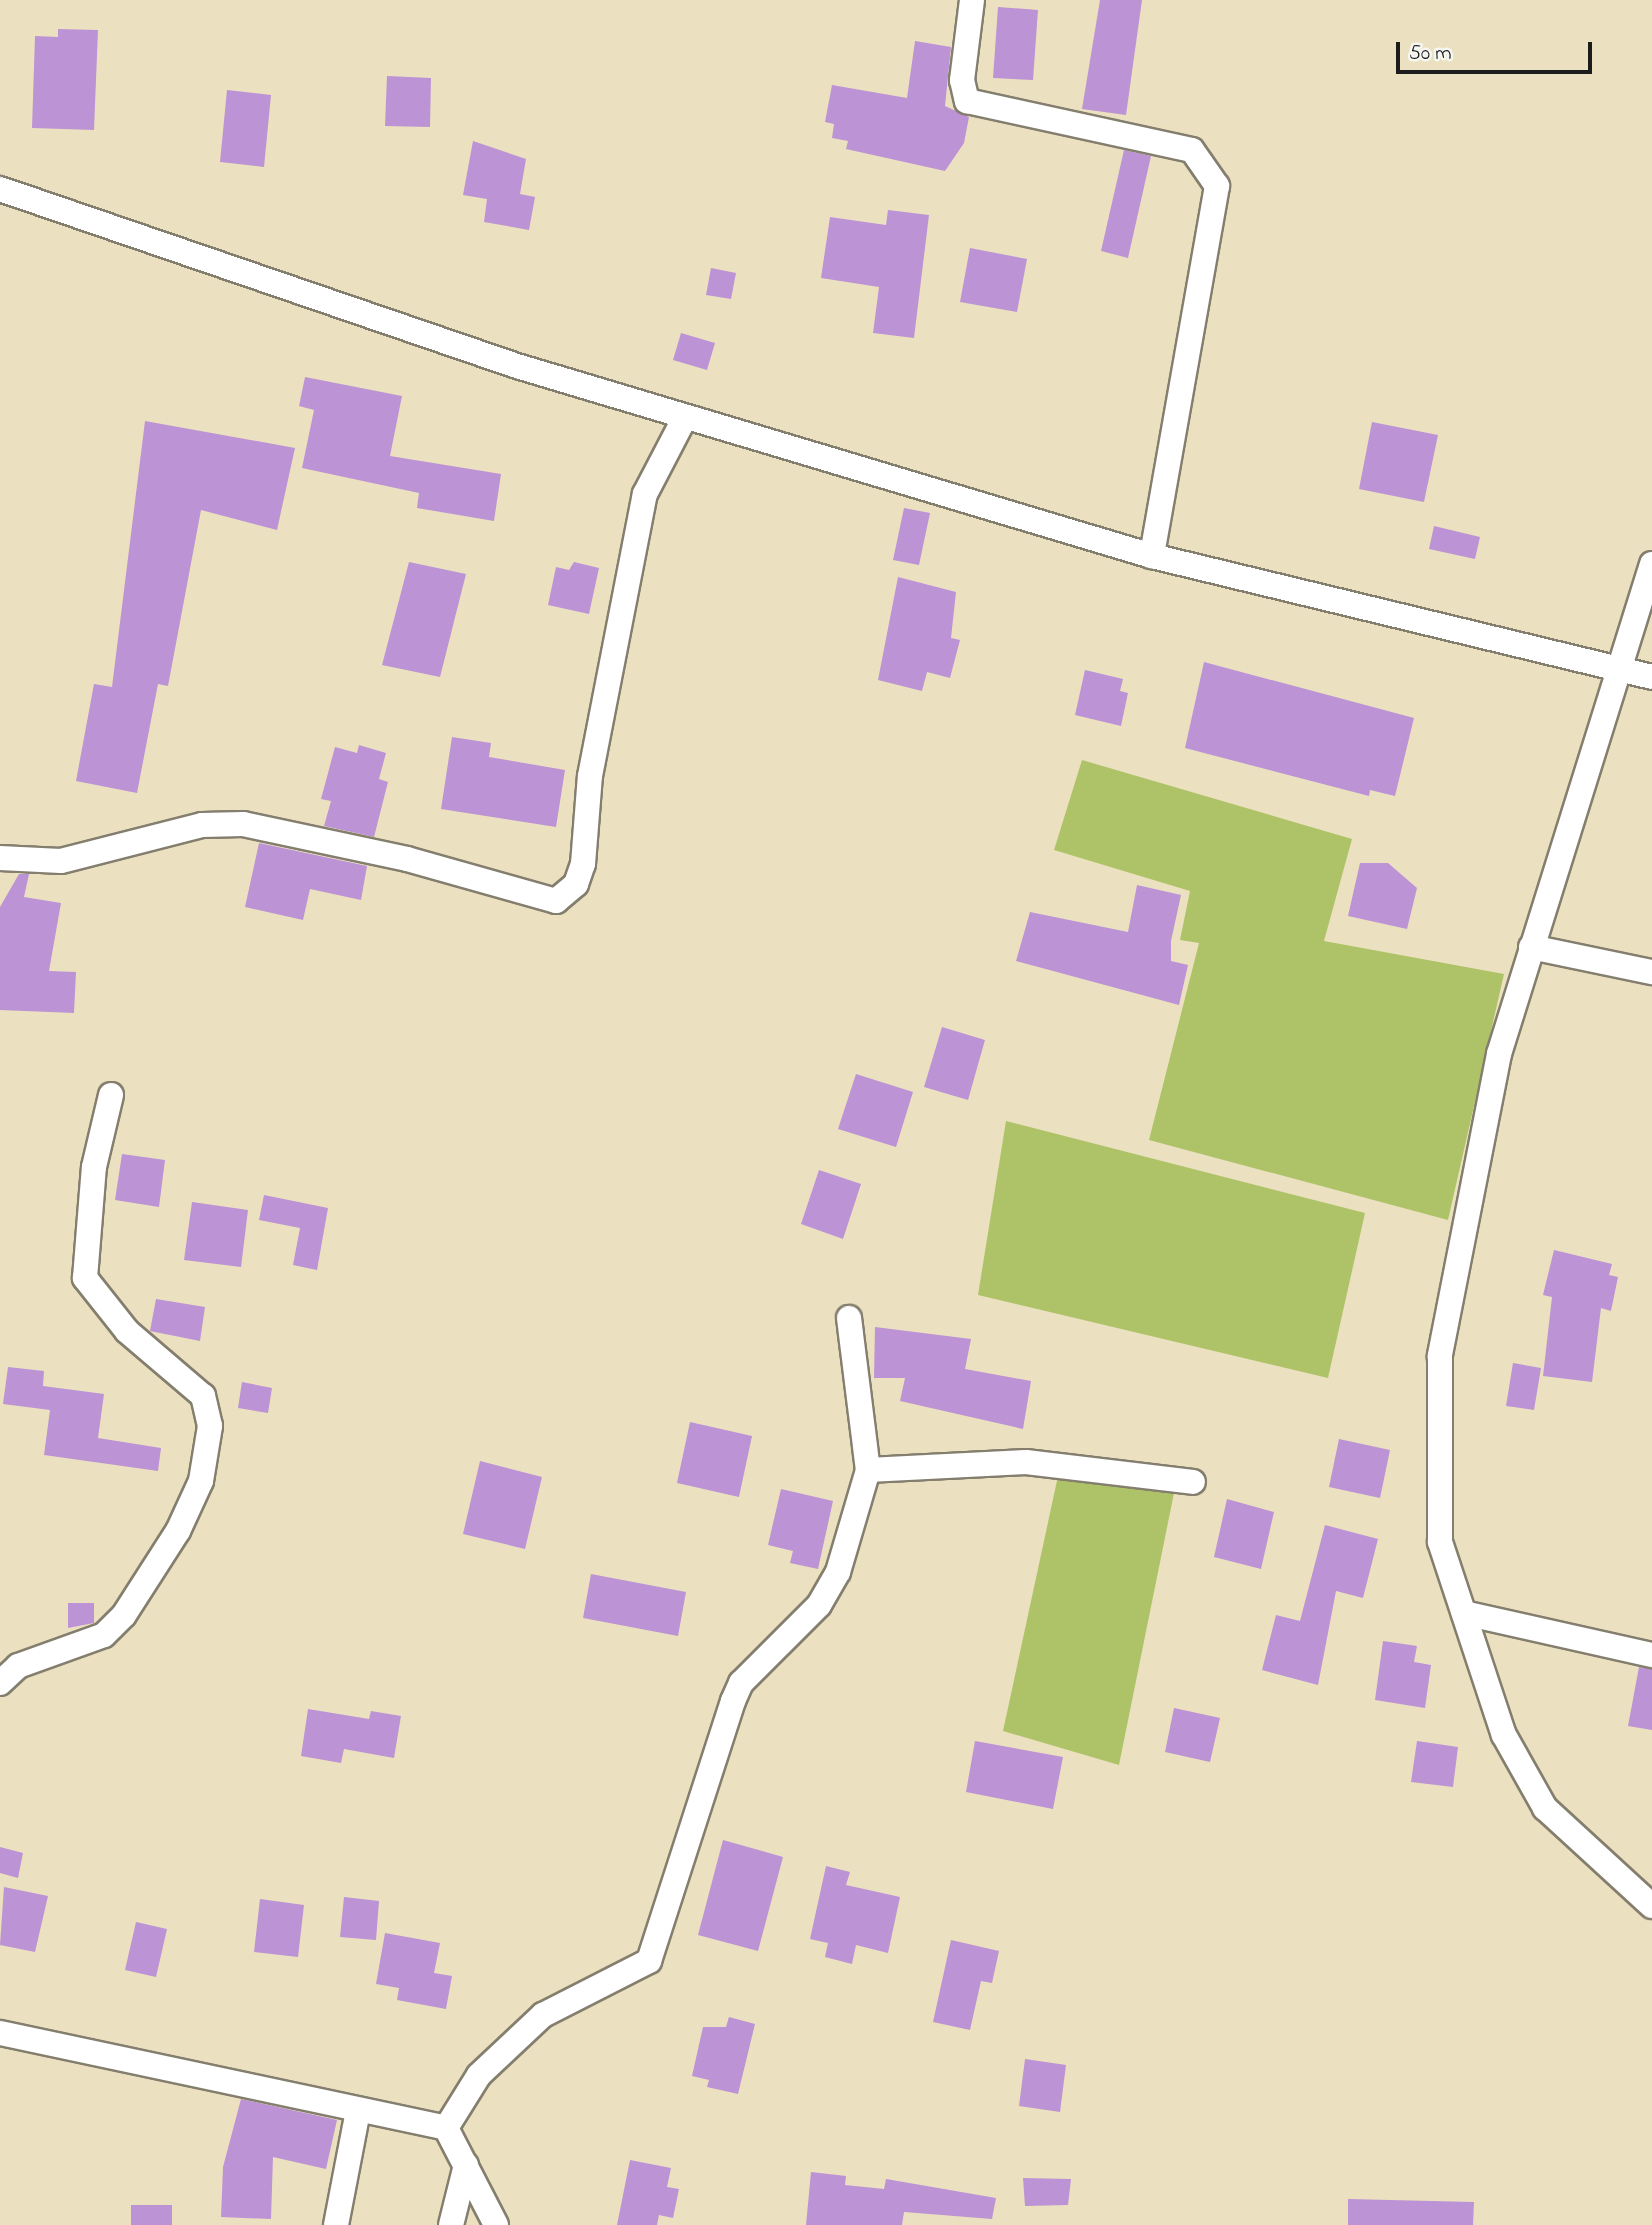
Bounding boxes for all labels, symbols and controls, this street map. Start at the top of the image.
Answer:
scale bar [1400,28,1596,72]
text: 50 m [1409,39,1452,69]

